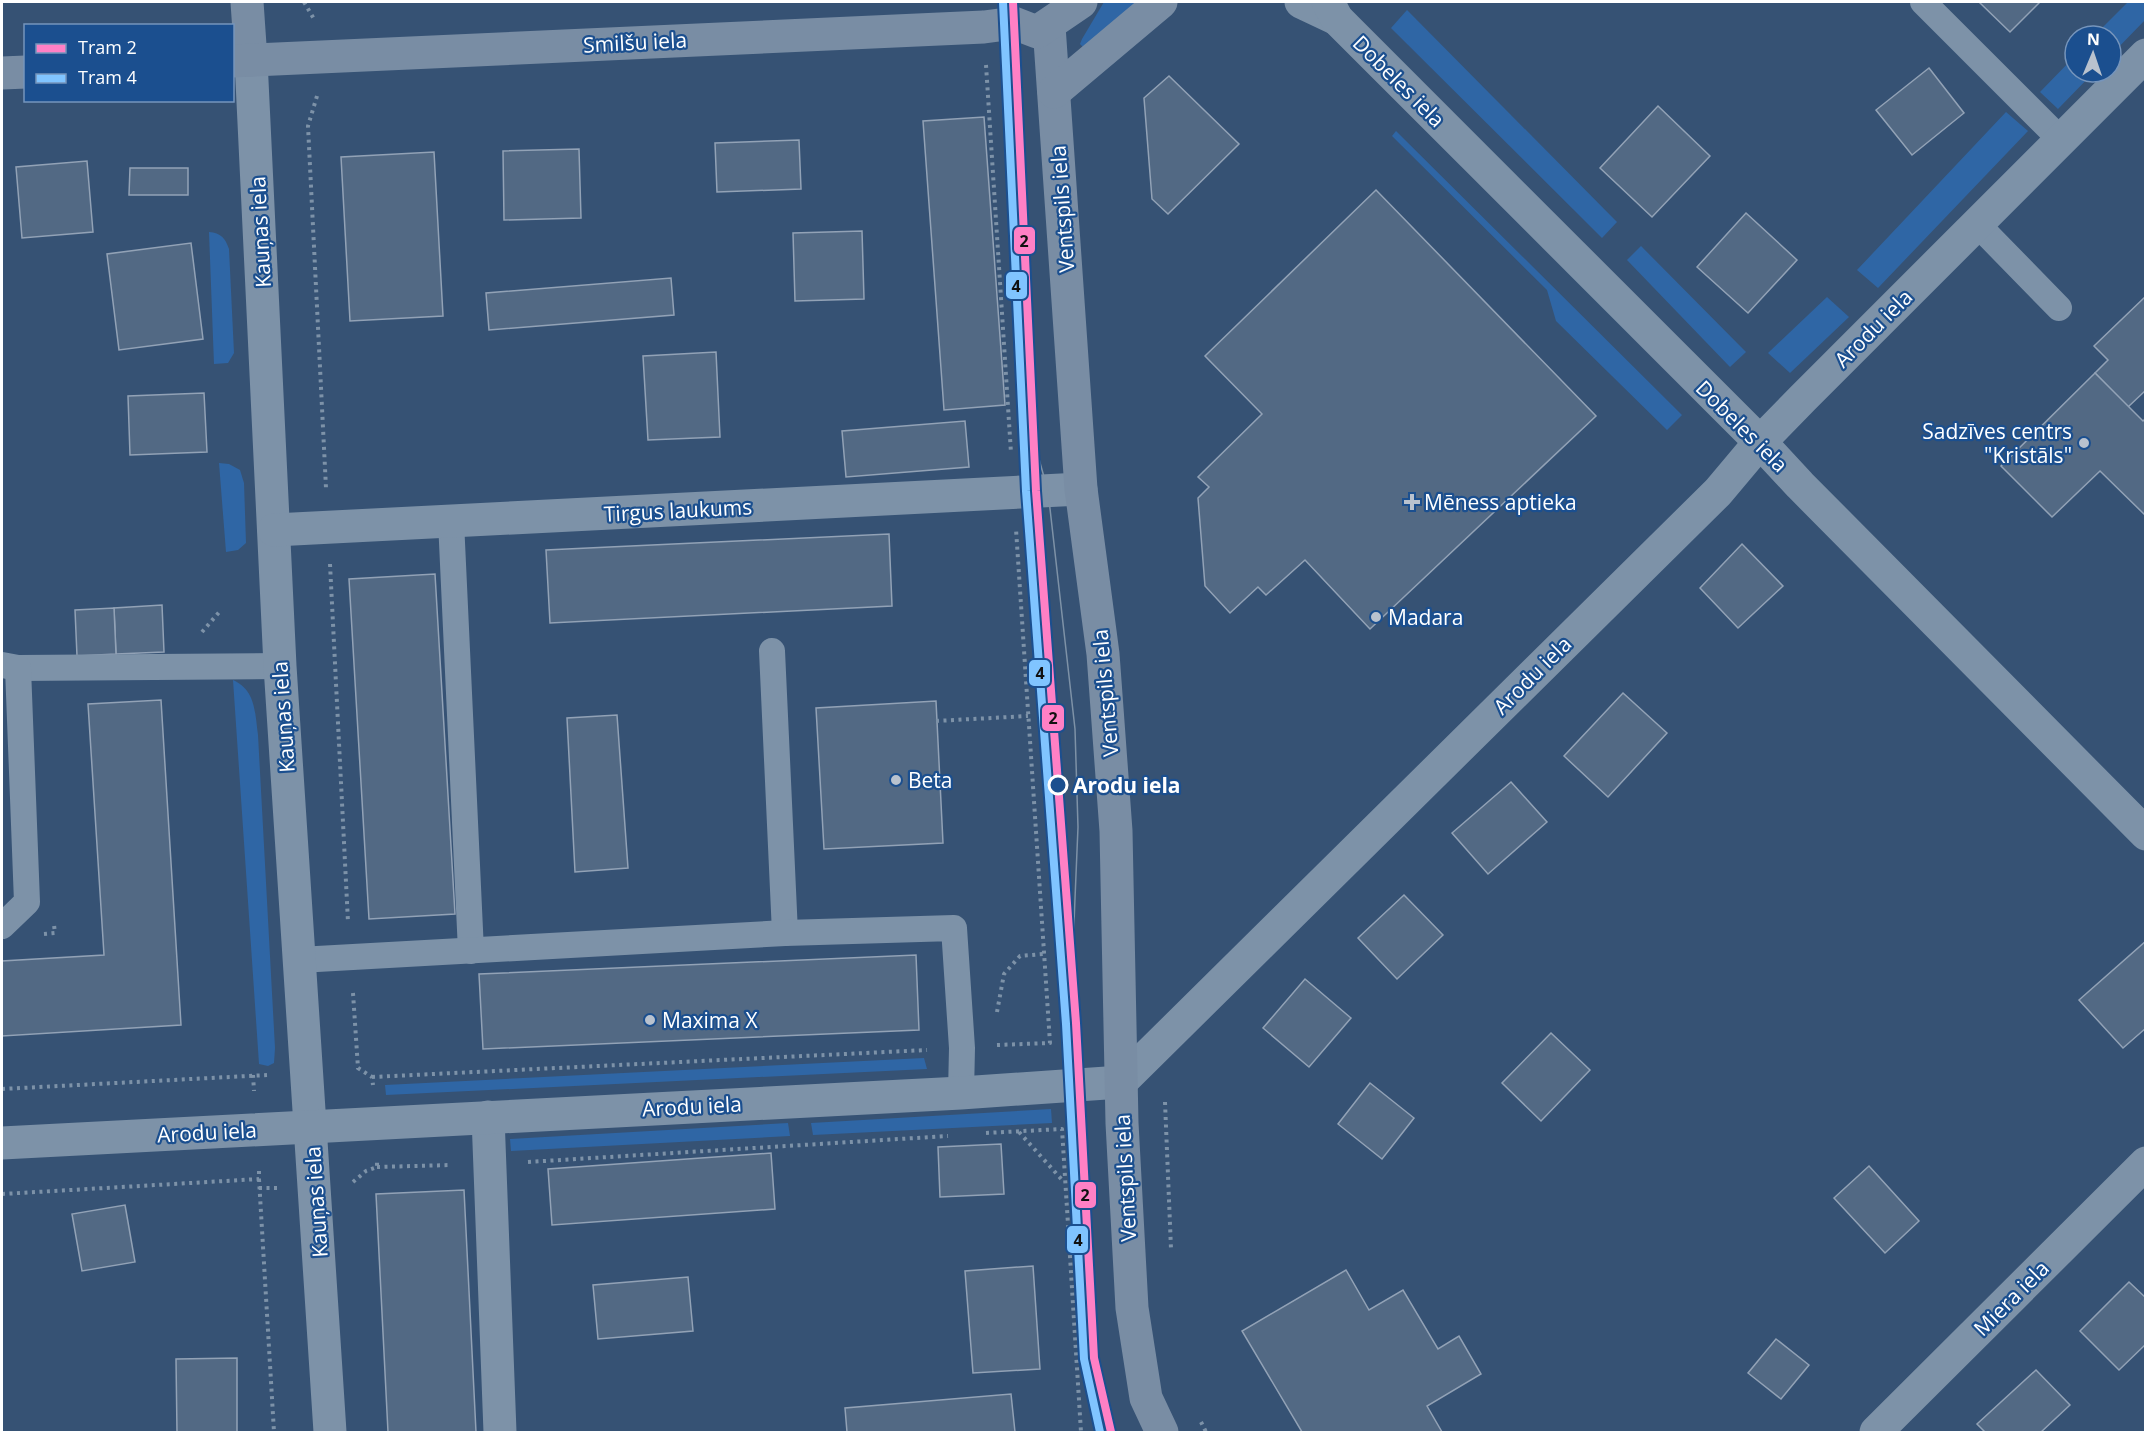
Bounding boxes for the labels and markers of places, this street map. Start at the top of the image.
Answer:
place label: Sadzīves centrs "Kristāls" [1922,417,2072,469]
marker: Sadzīves centrs "Kristāls" [2077,436,2091,450]
place label: Mēness aptieka [1424,488,1577,516]
marker: Mēness aptieka [1405,495,1419,509]
place label: Madara [1388,603,1463,631]
marker: Madara [1369,610,1383,624]
place label: Beta [908,766,953,794]
place label: Arodu iela [1073,771,1180,799]
marker: Beta [889,773,903,787]
marker: Arodu iela [1048,775,1068,795]
place label: Maxima X [662,1006,758,1034]
marker: Maxima X [643,1013,657,1027]

